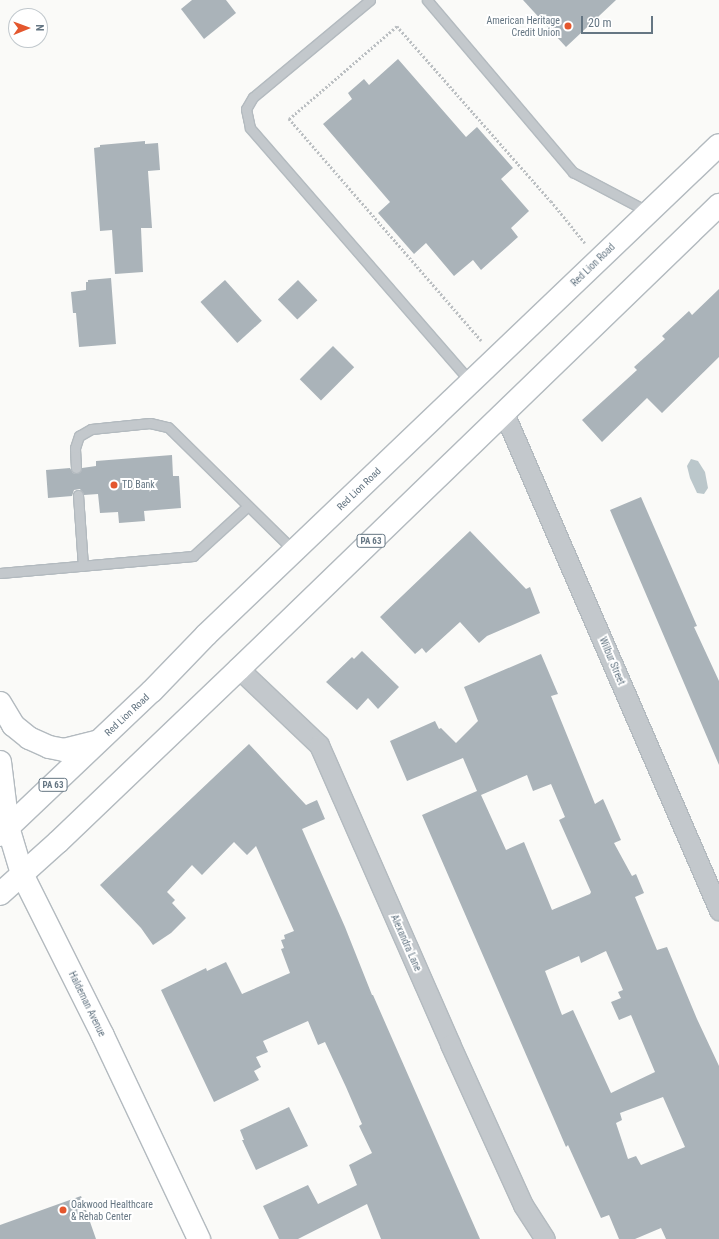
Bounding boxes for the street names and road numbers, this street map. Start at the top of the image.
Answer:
street label: Red Lion Road [568,241,618,289]
street label: Red Lion Road [334,465,384,513]
road number: PA 63 [356,534,386,548]
street label: Wilbur Street [597,635,627,687]
street label: Red Lion Road [102,691,152,739]
road number: PA 63 [38,778,68,792]
street label: Alexandra Lane [388,913,424,973]
street label: Haldeman Avenue [66,969,108,1039]

